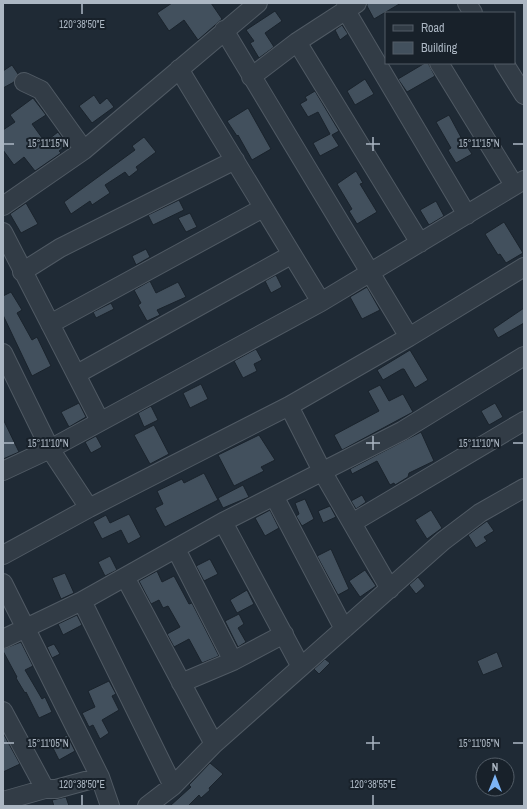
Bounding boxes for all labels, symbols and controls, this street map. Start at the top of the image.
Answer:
legend [385,12,515,64]
text: 120°38'50"E [59,18,105,31]
text: Road [421,20,445,36]
text: Building [421,40,458,56]
text: 15°11'15"N [27,137,69,150]
text: 15°11'15"N [458,137,500,150]
text: 15°11'10"N [27,437,69,450]
text: 15°11'10"N [458,437,500,450]
text: 15°11'05"N [27,737,69,750]
text: 15°11'05"N [458,737,500,750]
north arrow [475,757,515,797]
text: N [492,760,498,774]
text: 120°38'50"E [59,778,105,791]
text: 120°38'55"E [350,778,396,791]

